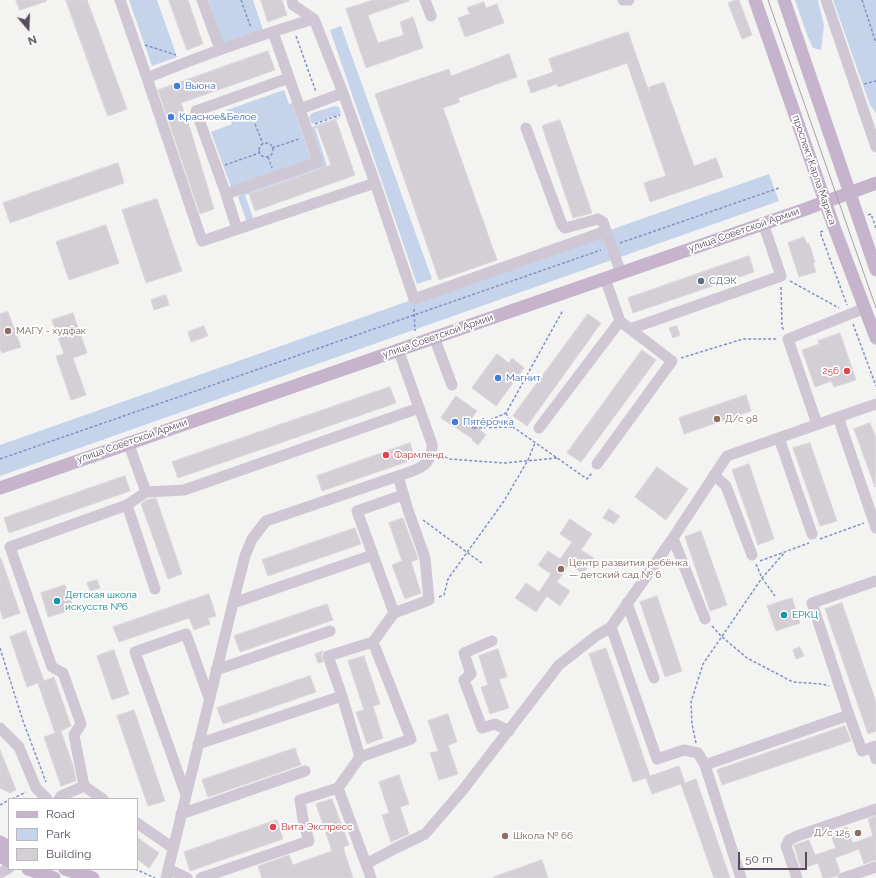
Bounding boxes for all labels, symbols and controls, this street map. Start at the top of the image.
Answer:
north arrow [8,8,48,48]
text: N [26,32,38,47]
place label: Вьюна [185,80,216,92]
marker: Вьюна [172,81,182,91]
place label: Красное&Белое [179,111,257,123]
marker: Красное&Белое [166,112,176,122]
street label: проспект Карла Маркса [790,114,838,226]
street label: улица Советской Армии [687,205,801,255]
place label: СДЭК [709,275,737,287]
marker: СДЭК [696,276,706,286]
street label: улица Советской Армии [381,311,495,361]
place label: МАГУ - худфак [16,325,86,337]
marker: МАГУ - худфак [3,326,13,336]
place label: 256 [822,365,839,377]
marker: 256 [842,366,852,376]
place label: Магнит [506,372,541,384]
marker: Магнит [493,373,503,383]
place label: Д/с 98 [725,413,758,425]
marker: Д/с 98 [712,414,722,424]
street label: улица Советской Армии [75,416,189,466]
place label: Пятёрочка [463,416,514,428]
marker: Пятёрочка [450,417,460,427]
place label: Фармленд [394,449,444,461]
marker: Фармленд [381,450,391,460]
place label: Центр развития ребёнка — детский сад № 6 [569,557,688,580]
marker: Центр развития ребёнка — детский сад № 6 [556,564,566,574]
place label: Детская школа искусств №6 [65,589,137,612]
marker: Детская школа искусств №6 [52,596,62,606]
place label: ЕРКЦ [792,609,818,621]
marker: ЕРКЦ [779,610,789,620]
legend [8,798,138,870]
text: Road [46,807,75,821]
place label: Вита Экспресс [281,821,353,833]
marker: Вита Экспресс [268,822,278,832]
text: Park [46,827,71,841]
place label: Д/с 125 [814,827,850,839]
marker: Д/с 125 [853,828,863,838]
place label: Школа № 66 [513,830,573,842]
marker: Школа № 66 [500,831,510,841]
scale bar [740,844,809,870]
text: Building [46,847,92,861]
text: 50 m [745,852,773,866]

